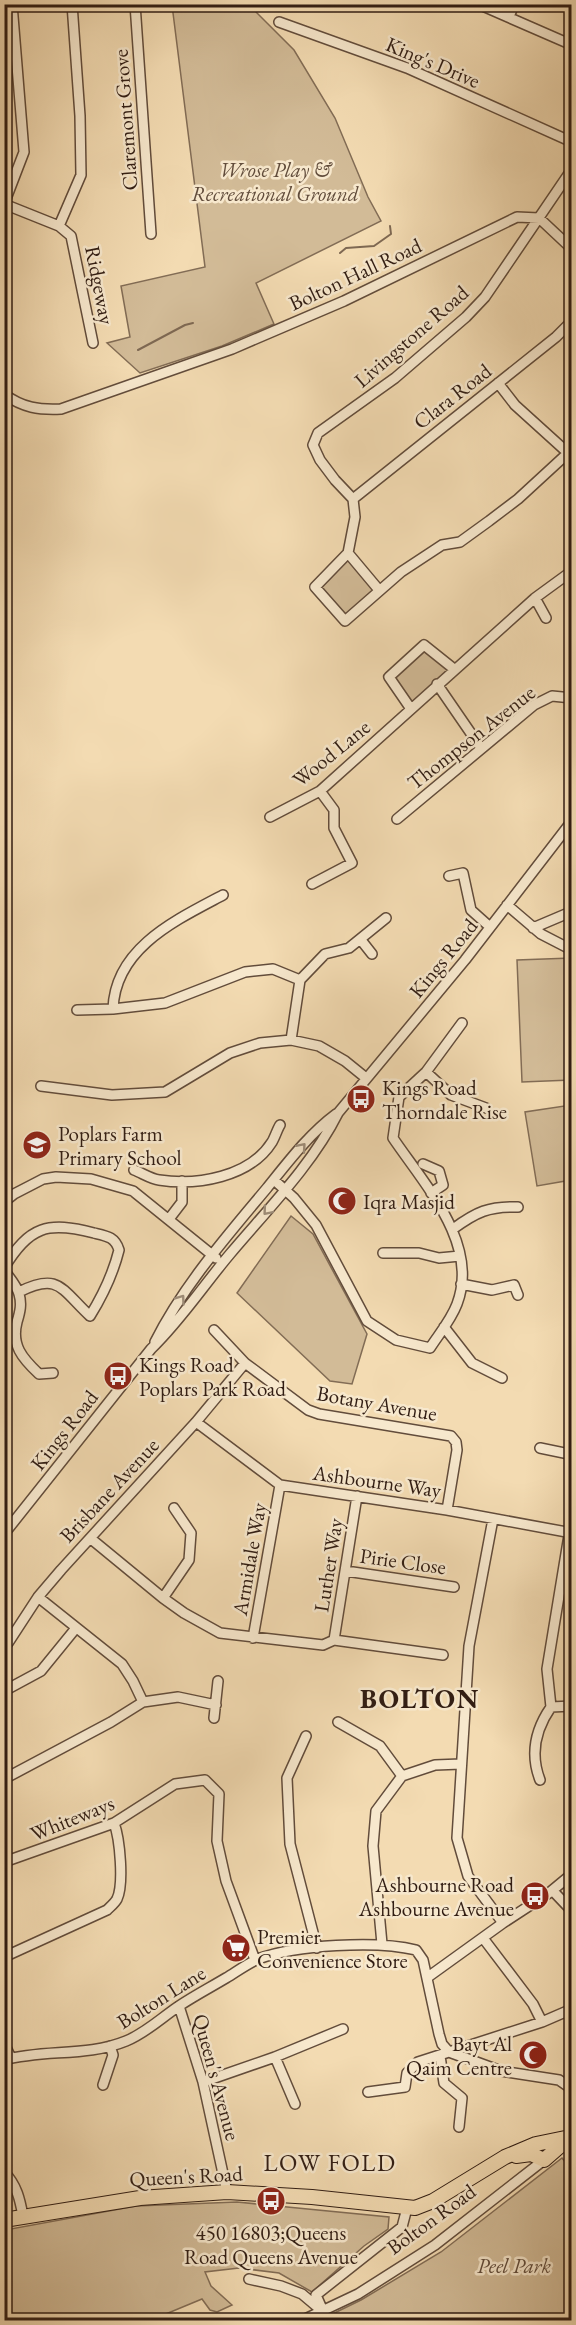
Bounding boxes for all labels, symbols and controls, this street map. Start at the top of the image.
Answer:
street label: King's Drive [382,30,484,94]
street label: Claremont Grove [107,49,143,191]
park label: Wrose Play & Recreational Ground [191,156,359,207]
street label: Bolton Hall Road [284,231,426,317]
street label: Ridgeway [79,243,121,327]
street label: Livingstone Road [348,279,474,393]
street label: Clara Road [407,357,497,435]
street label: Thompson Avenue [402,679,540,795]
street label: Wood Lane [286,713,376,793]
street label: Kings Road [403,912,483,1003]
place label: Kings Road Thorndale Rise [382,1074,507,1125]
bus stop icon: Kings Road Thorndale Rise [345,1083,377,1115]
place label: Poplars Farm Primary School [58,1120,182,1171]
school or university icon: Poplars Farm Primary School [21,1129,53,1161]
one-way arrow [295,1143,306,1154]
mosque icon: Iqra Masjid [326,1185,358,1217]
place label: Iqra Masjid [363,1188,455,1215]
one-way arrow [263,1204,274,1215]
one-way arrow [174,1295,185,1306]
place label: Kings Road Poplars Park Road [139,1351,286,1402]
bus stop icon: Kings Road Poplars Park Road [102,1360,134,1392]
street label: Botany Avenue [315,1379,439,1427]
street label: Kings Road [24,1384,104,1476]
street label: Brisbane Avenue [54,1432,164,1548]
street label: Ashbourne Way [310,1458,444,1503]
street label: Armidale Way [226,1500,272,1618]
street label: Luther Way [307,1515,349,1614]
street label: Pirie Close [358,1542,448,1580]
district label: BOLTON [360,1681,480,1716]
street label: Whiteways [26,1789,118,1847]
place label: Ashbourne Road Ashbourne Avenue [358,1871,514,1922]
bus stop icon: Ashbourne Road Ashbourne Avenue [519,1880,551,1912]
place label: Premier Convenience Store [257,1923,408,1974]
supermarket icon: Premier Convenience Store [220,1932,252,1964]
street label: Bolton Lane [112,1959,210,2035]
street label: Queen's Avenue [186,2011,247,2143]
place label: Bayt Al Qaim Centre [406,2030,512,2082]
mosque icon: Bayt Al Qaim Centre [517,2039,549,2071]
district label: LOW FOLD [264,2147,396,2178]
street label: Queen's Road [129,2160,244,2193]
street label: Bolton Road [381,2177,481,2260]
bus stop icon: 450 16803;Queens Road Queens Avenue [255,2185,287,2217]
place label: 450 16803;Queens Road Queens Avenue [184,2219,358,2271]
park label: Peel Park [477,2252,552,2279]

